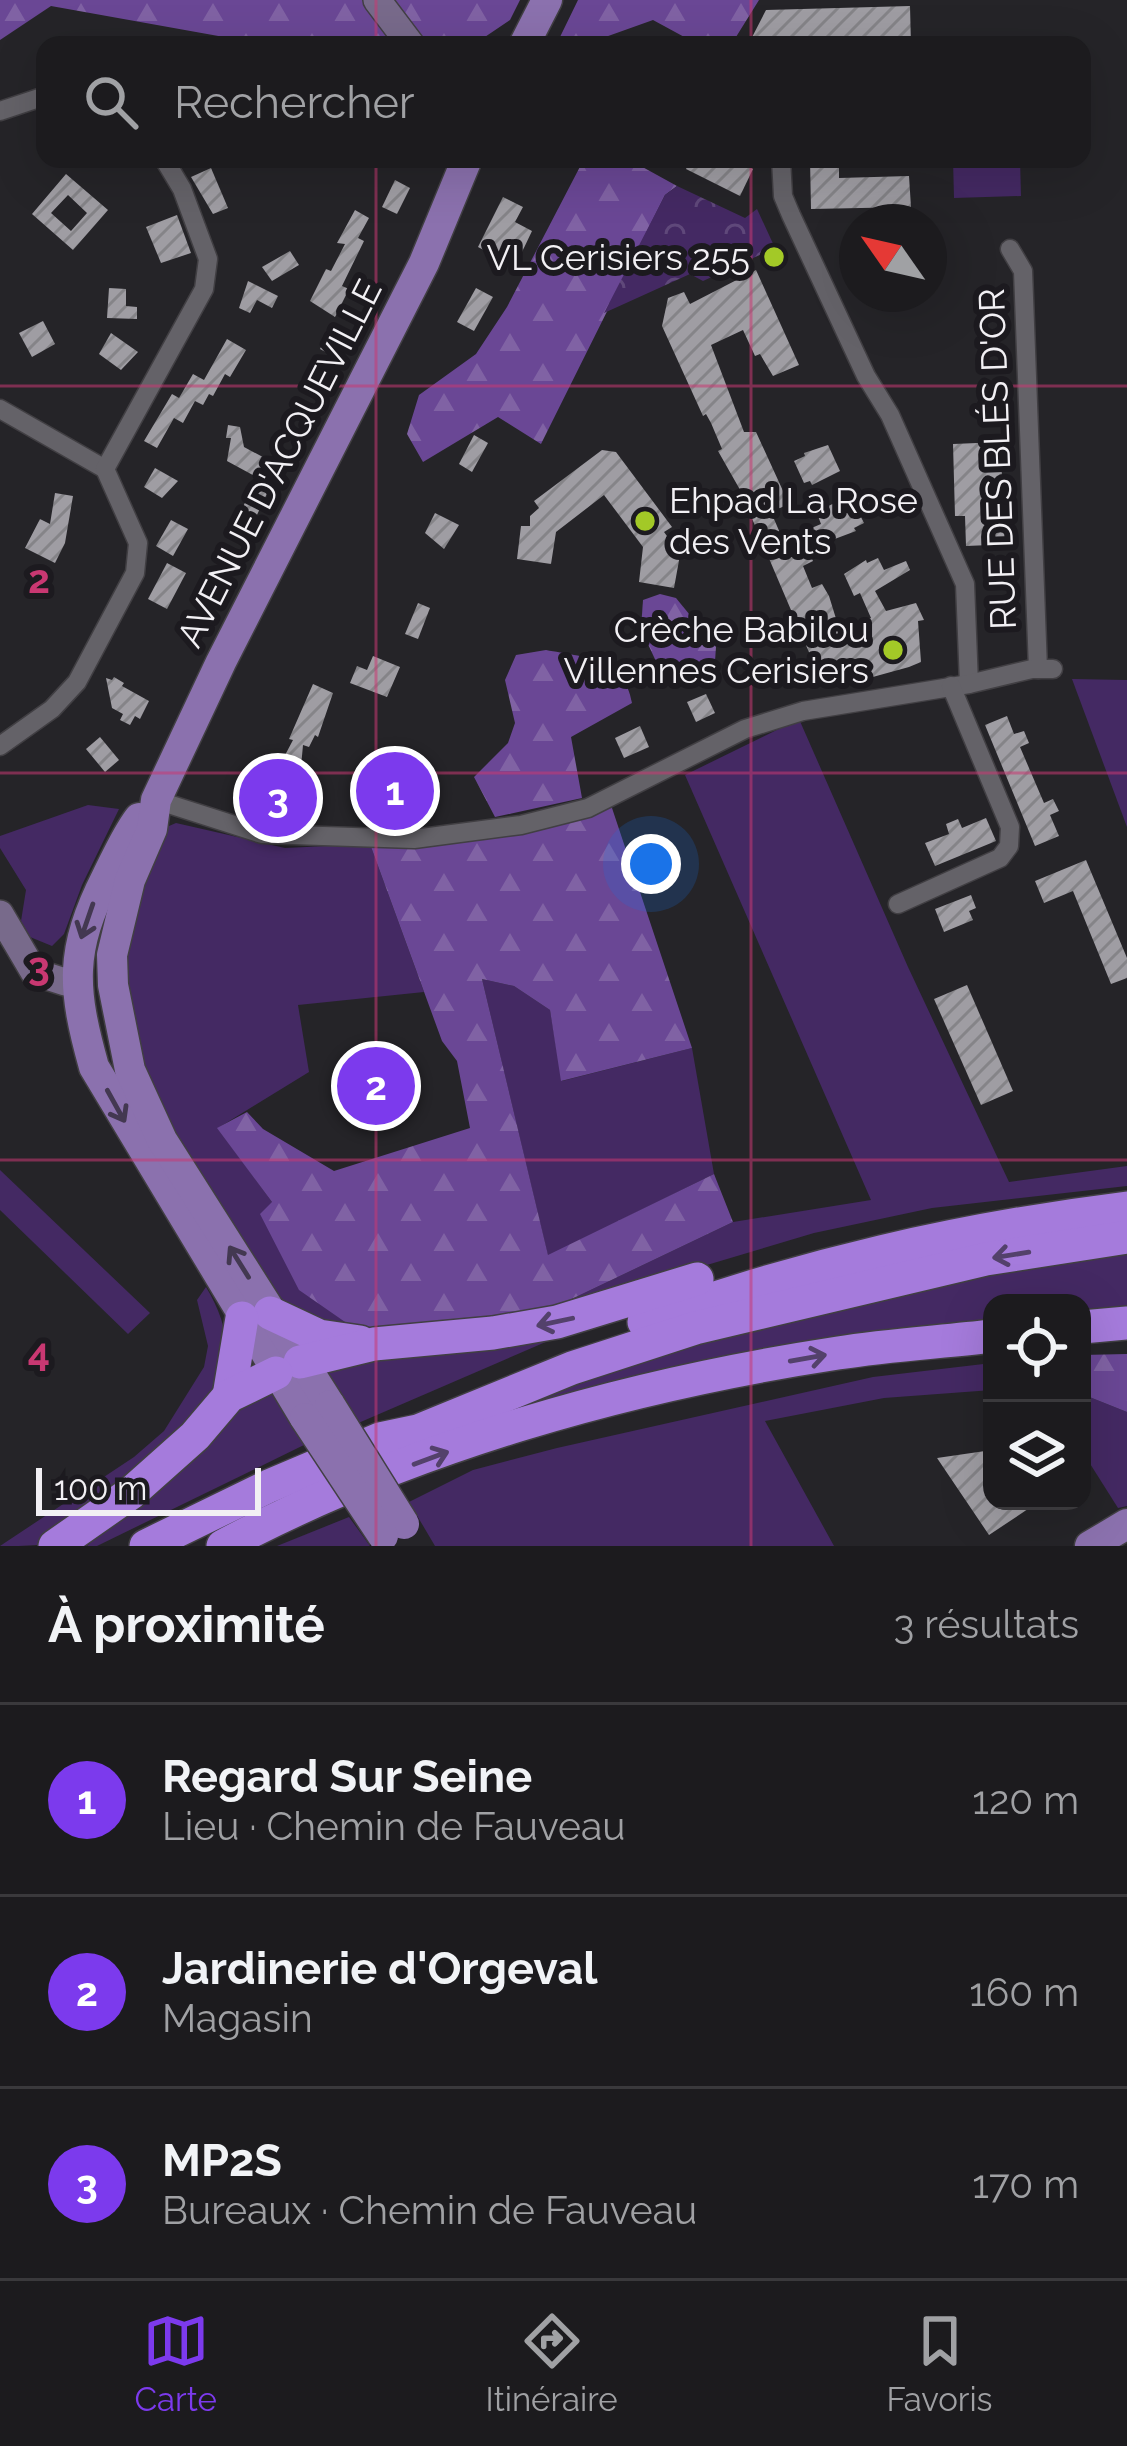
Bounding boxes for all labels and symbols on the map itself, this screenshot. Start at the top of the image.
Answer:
north arrow [839,204,947,312]
place label: VL Cerisiers 255 [487,236,750,278]
marker: VL Cerisiers 255 [761,244,787,270]
street label: AVENUE D'ACQUEVILLE [168,272,390,654]
street label: RUE DES BLÉS D'OR [970,288,1024,630]
place label: Ehpad La Rose des Vents [669,479,918,562]
marker: Ehpad La Rose des Vents [632,508,658,534]
text: 2 [28,556,50,602]
place label: Crèche Babilou Villennes Cerisiers [564,608,869,691]
marker: Crèche Babilou Villennes Cerisiers [880,637,906,663]
pin: 1 [356,746,434,836]
pin: 3 [239,753,317,843]
your location [621,834,681,894]
one-way arrow [75,902,96,939]
text: 3 [28,943,50,989]
pin: 2 [337,1041,415,1131]
one-way arrow [104,1087,128,1122]
one-way arrow [993,1244,1032,1267]
one-way arrow [227,1246,251,1280]
one-way arrow [536,1311,574,1334]
text: 4 [28,1329,50,1375]
one-way arrow [787,1346,826,1368]
one-way arrow [412,1446,449,1467]
scale bar [36,1462,261,1515]

